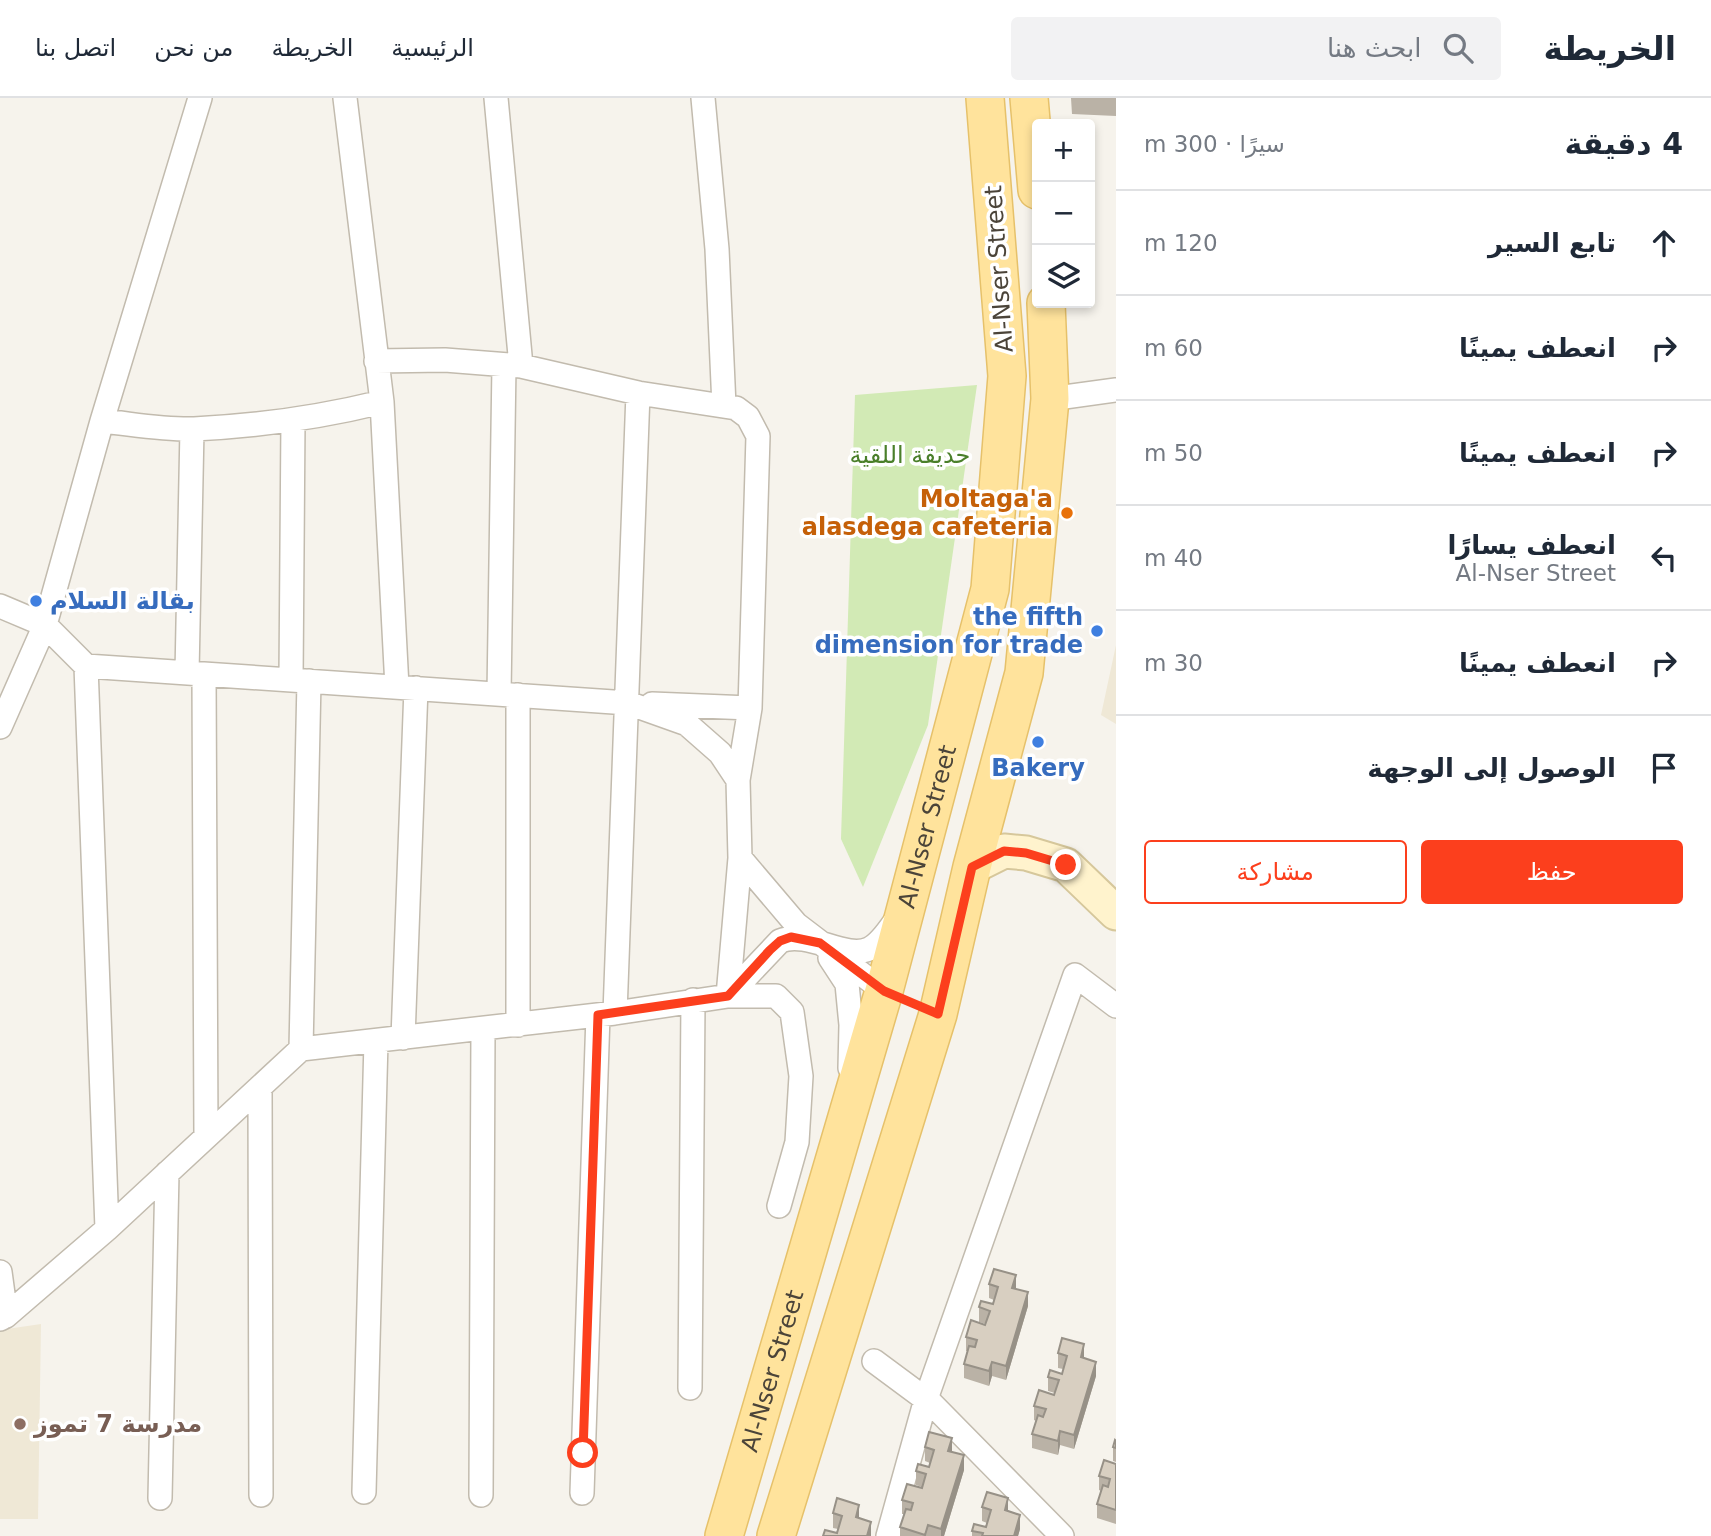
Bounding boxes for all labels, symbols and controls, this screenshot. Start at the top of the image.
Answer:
search box [1011,17,1501,80]
icon: search [1439,29,1477,67]
text: الخريطة [1543,29,1676,68]
text: ابحث هنا [1327,33,1421,63]
text: اتصل بنا [35,34,116,62]
text: من نحن [154,34,233,62]
text: الخريطة [271,34,353,62]
text: الرئيسية [391,34,474,62]
map controls [1032,119,1095,308]
button: + [1032,119,1095,182]
text: 4 دقيقة [1565,126,1683,161]
text: سيرًا · 300 m [1144,131,1285,157]
button: − [1032,182,1095,245]
street label: Al-Nser Street [979,185,1019,353]
icon: ahead [1645,224,1683,262]
text: تابع السير [1488,228,1616,258]
text: 120 m [1144,230,1218,256]
button: layers [1032,245,1095,308]
icon: right [1645,329,1683,367]
text: انعطف يمينًا [1459,333,1616,363]
text: 60 m [1144,335,1203,361]
icon: right [1645,434,1683,472]
text: انعطف يمينًا [1459,438,1616,468]
text: 50 m [1144,440,1203,466]
park label: حديقة اللقية [850,441,970,469]
place label: Moltaga'a alasdega cafeteria [802,485,1053,541]
marker: Moltaga'a alasdega cafeteria [1059,505,1075,521]
text: انعطف يسارًا [1447,530,1616,560]
icon: left [1645,539,1683,577]
text: 40 m [1144,545,1203,571]
text: Al-Nser Street [1456,560,1616,586]
place label: بقالة السلام [50,587,195,615]
marker: بقالة السلام [28,593,44,609]
place label: the fifth dimension for trade [815,603,1083,659]
marker: the fifth dimension for trade [1089,623,1105,639]
icon: right [1645,644,1683,682]
text: انعطف يمينًا [1459,648,1616,678]
text: 30 m [1144,650,1203,676]
marker: Bakery [1030,734,1046,750]
street label: Al-Nser Street [892,742,962,911]
icon: arrive [1645,749,1683,787]
text: الوصول إلى الوجهة [1367,753,1616,783]
place label: Bakery [991,754,1085,782]
button: مشاركة [1144,840,1407,904]
button: حفظ [1421,840,1683,904]
route end [1050,849,1081,880]
street label: Al-Nser Street [735,1287,809,1455]
place label: مدرسة 7 تموز [33,1410,202,1438]
marker: مدرسة 7 تموز [12,1416,28,1432]
route start [567,1437,598,1468]

